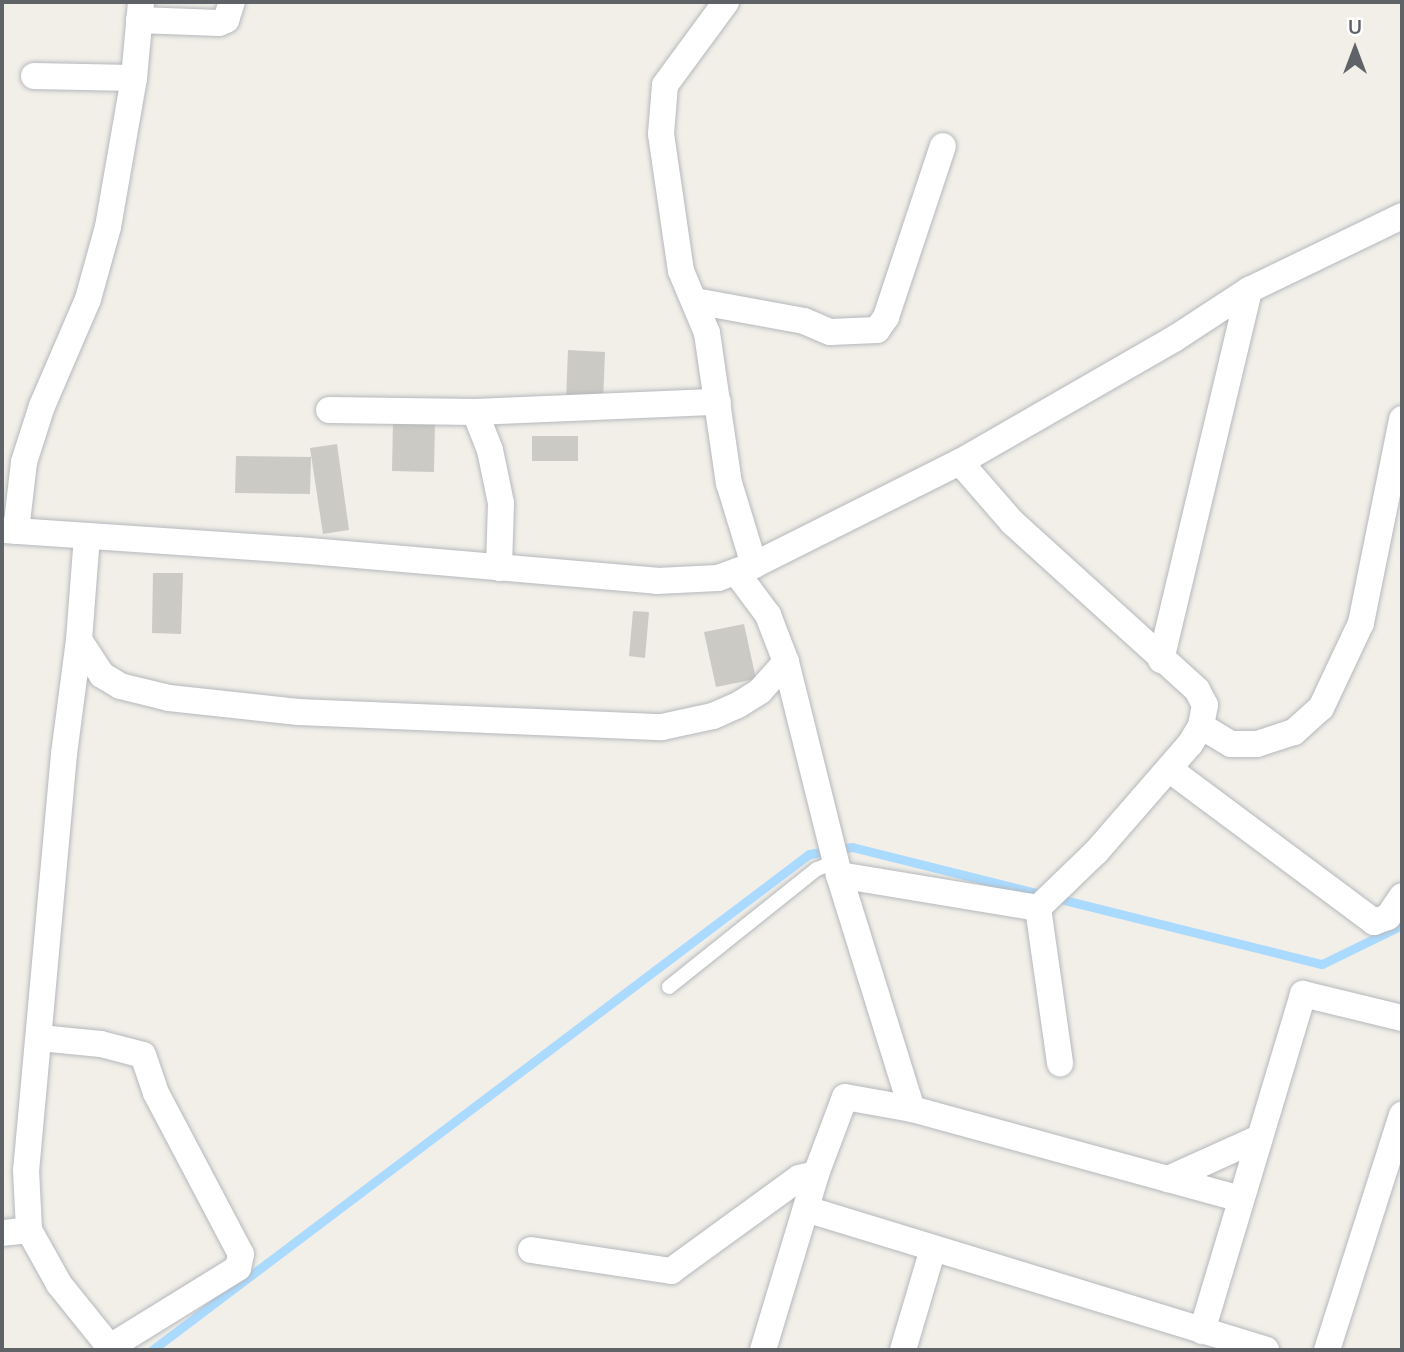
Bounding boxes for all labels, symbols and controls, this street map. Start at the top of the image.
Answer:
north arrow [1320,14,1390,84]
text: U [1348,15,1362,41]

